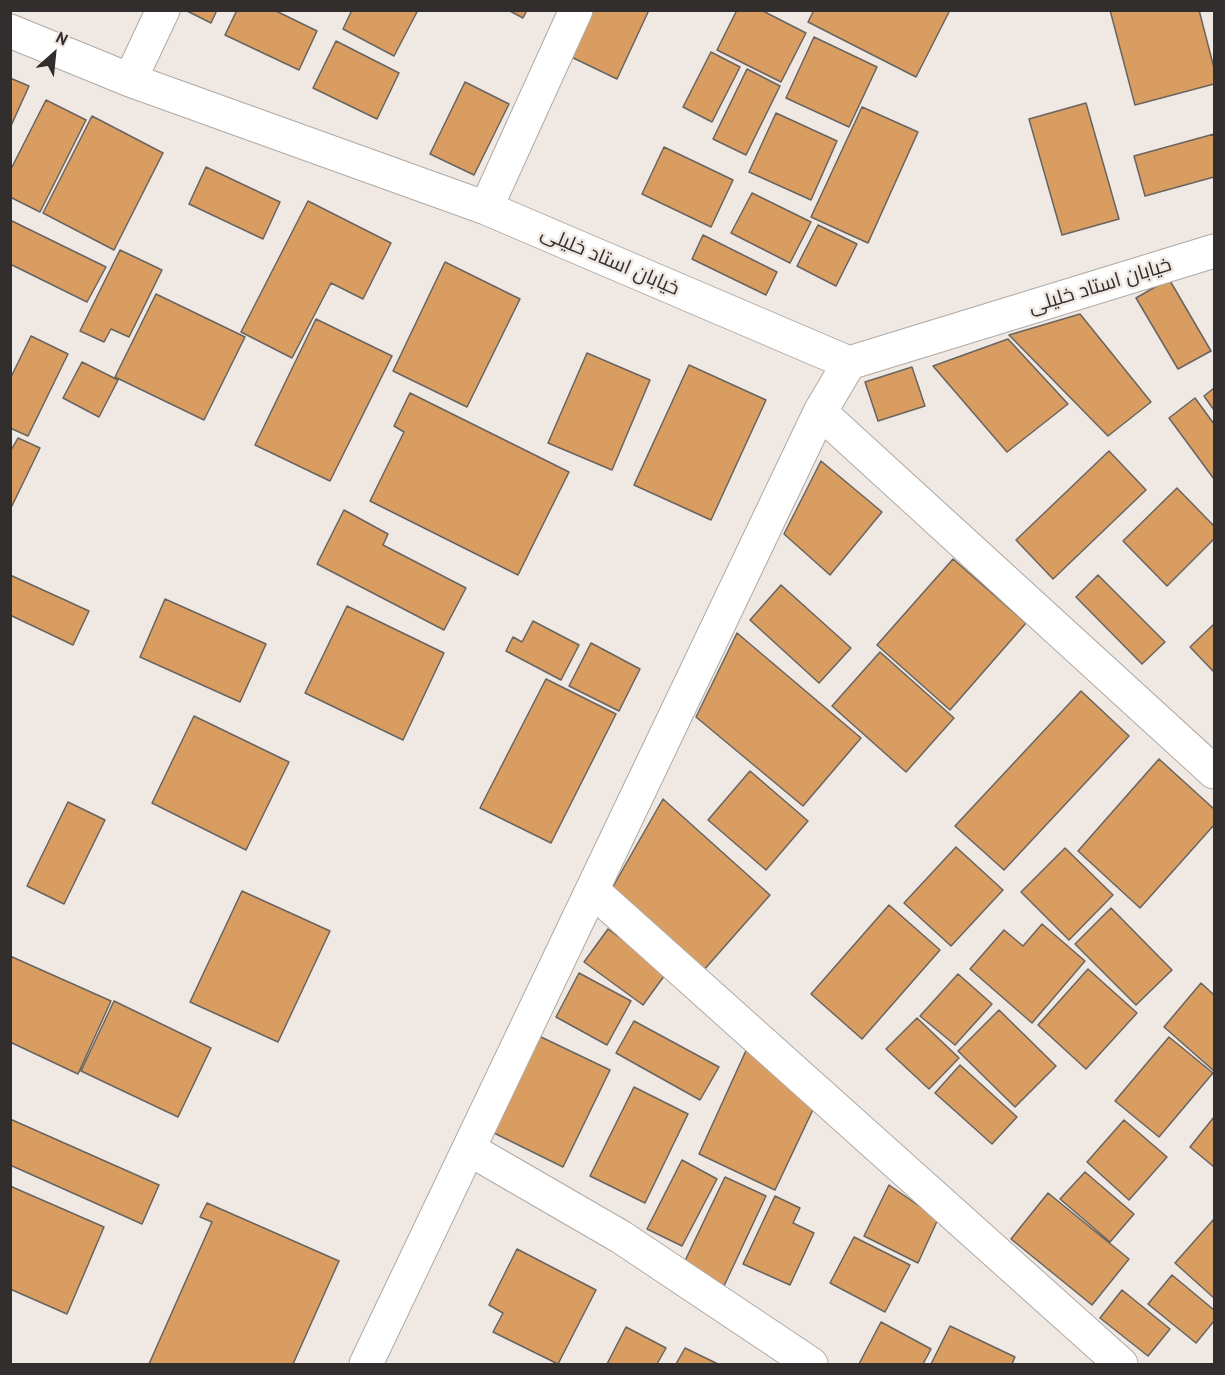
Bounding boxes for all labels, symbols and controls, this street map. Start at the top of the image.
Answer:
north arrow [24,24,84,84]
text: N [53,27,71,49]
street label: خیابان استاد خلیلی [537,221,683,301]
street label: خیابان استاد خلیلی [1026,253,1174,319]

